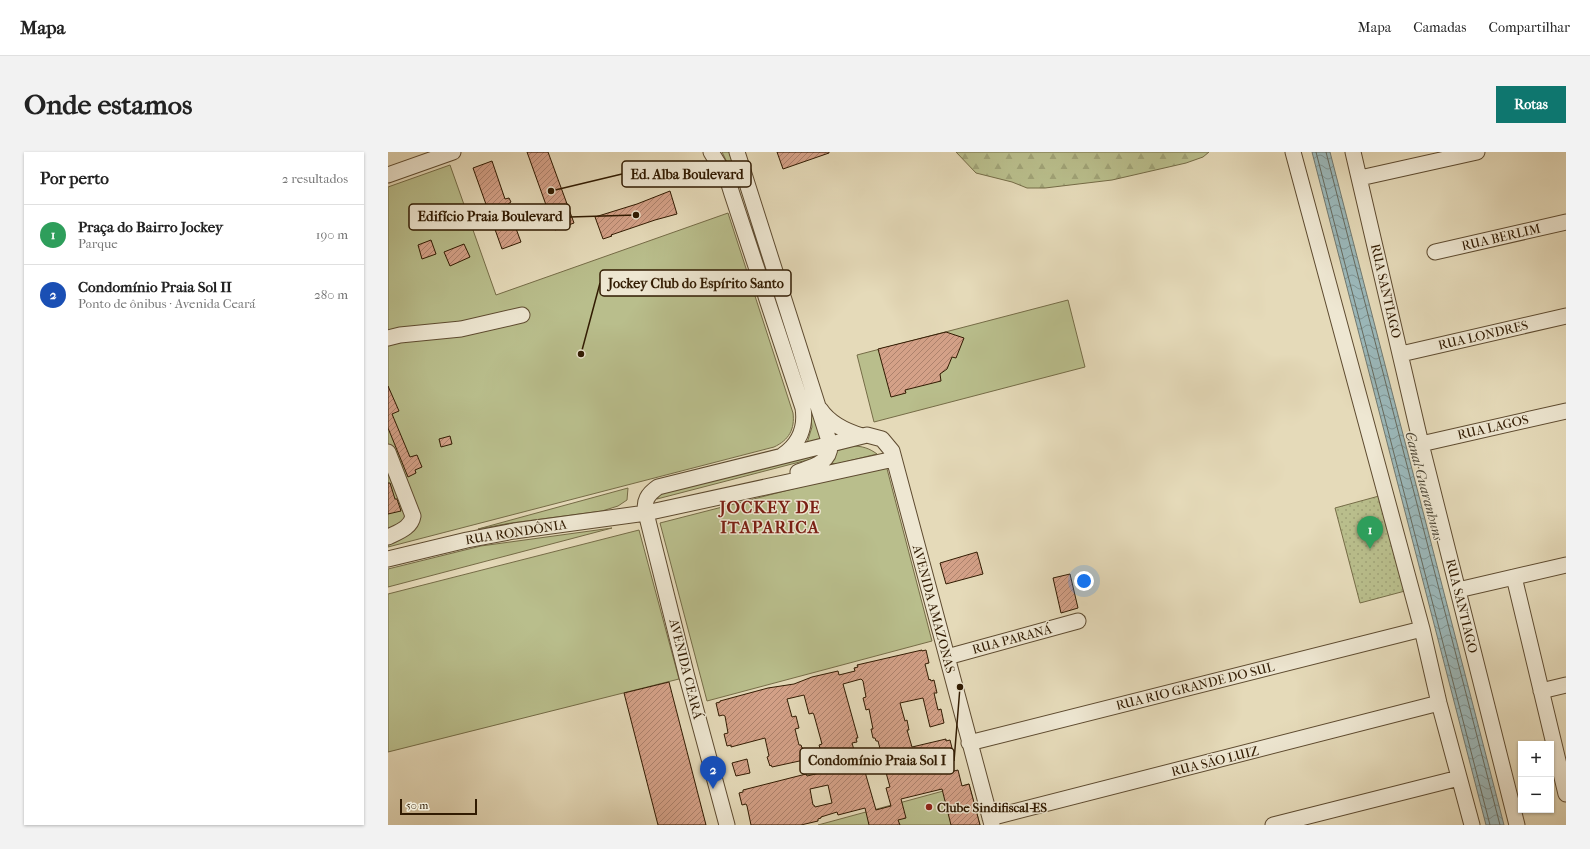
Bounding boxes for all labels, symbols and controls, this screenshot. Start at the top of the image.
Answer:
text: Mapa [20,17,65,39]
text: Mapa [1358,19,1391,36]
text: Camadas [1413,19,1467,36]
text: Compartilhar [1489,19,1570,36]
button: Rotas [1496,86,1566,123]
text: Onde estamos [24,88,192,121]
callout: Ed. Alba Boulevard [622,161,751,187]
text: Ed. Alba Boulevard [630,166,745,183]
text: Por perto [40,168,109,188]
text: 2 resultados [282,171,348,186]
callout: Edifício Praia Boulevard [409,204,570,230]
text: Edifício Praia Boulevard [417,208,564,225]
text: Praça do Bairro Jockey [78,218,223,236]
street label: RUA BERLIM [1460,221,1542,253]
text: 1 [51,227,55,242]
text: 190 m [316,227,348,242]
text: Parque [78,236,118,251]
street label: RUA SANTIAGO [1368,242,1404,340]
callout: Jockey Club do Espírito Santo [600,270,791,296]
text: Jockey Club do Espírito Santo [606,275,784,292]
text: Condomínio Praia Sol II [78,278,232,296]
text: 2 [50,287,56,302]
text: 280 m [314,287,348,302]
text: Ponto de ônibus · Avenida Ceará [78,296,255,311]
street label: RUA LONDRES [1437,317,1530,353]
street label: RUA LAGOS [1456,411,1530,442]
water label: Canal Guaranhuns [1401,430,1447,543]
district label: JOCKEY DE ITAPARICA [717,497,821,537]
street label: RUA RONDÔNIA [464,516,568,547]
pin: 1 [1357,516,1383,549]
street label: AVENIDA AMAZONAS [909,542,958,675]
street label: RUA SANTIAGO [1443,557,1481,655]
your location [1074,571,1094,591]
street label: AVENIDA CEARÁ [666,616,706,721]
street label: RUA PARANÁ [970,621,1054,657]
street label: RUA RIO GRANDE DO SUL [1114,659,1276,713]
map controls [1518,741,1554,813]
button: + [1518,741,1554,777]
street label: RUA SÃO LUIZ [1170,743,1261,779]
callout: Condomínio Praia Sol I [800,748,954,774]
text: Condomínio Praia Sol I [808,752,947,769]
pin: 2 [700,756,726,789]
button: − [1518,777,1554,813]
scale bar [400,797,477,816]
text: 50 m [406,799,428,812]
place label: Clube Sindifiscal-ES [937,800,1047,815]
marker: Clube Sindifiscal-ES [924,802,934,812]

